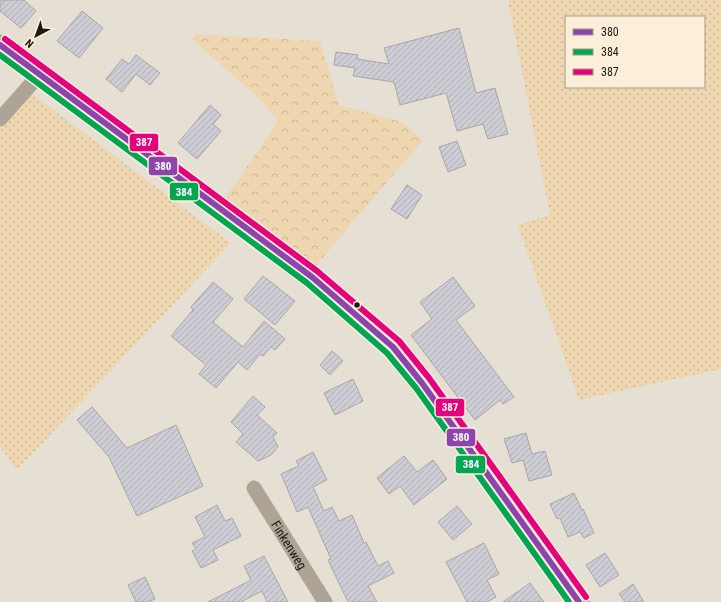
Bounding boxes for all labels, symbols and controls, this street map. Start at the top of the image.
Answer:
north arrow [16,16,56,56]
legend [565,16,705,88]
text: 380 [601,25,619,39]
text: N [23,36,37,50]
text: 384 [601,45,619,59]
text: 387 [601,65,619,79]
line badge: 387 [129,133,159,152]
text: 387 [136,136,153,149]
line badge: 380 [148,156,178,176]
text: 380 [155,160,172,173]
line badge: 384 [169,182,199,201]
text: 384 [176,186,193,199]
unlabelled marker [352,300,362,310]
line badge: 387 [435,398,465,417]
text: 387 [442,401,459,414]
line badge: 380 [446,428,476,447]
text: 380 [453,431,470,444]
line badge: 384 [455,455,486,474]
text: 384 [463,458,480,471]
street label: Finkenweg [269,518,310,572]

